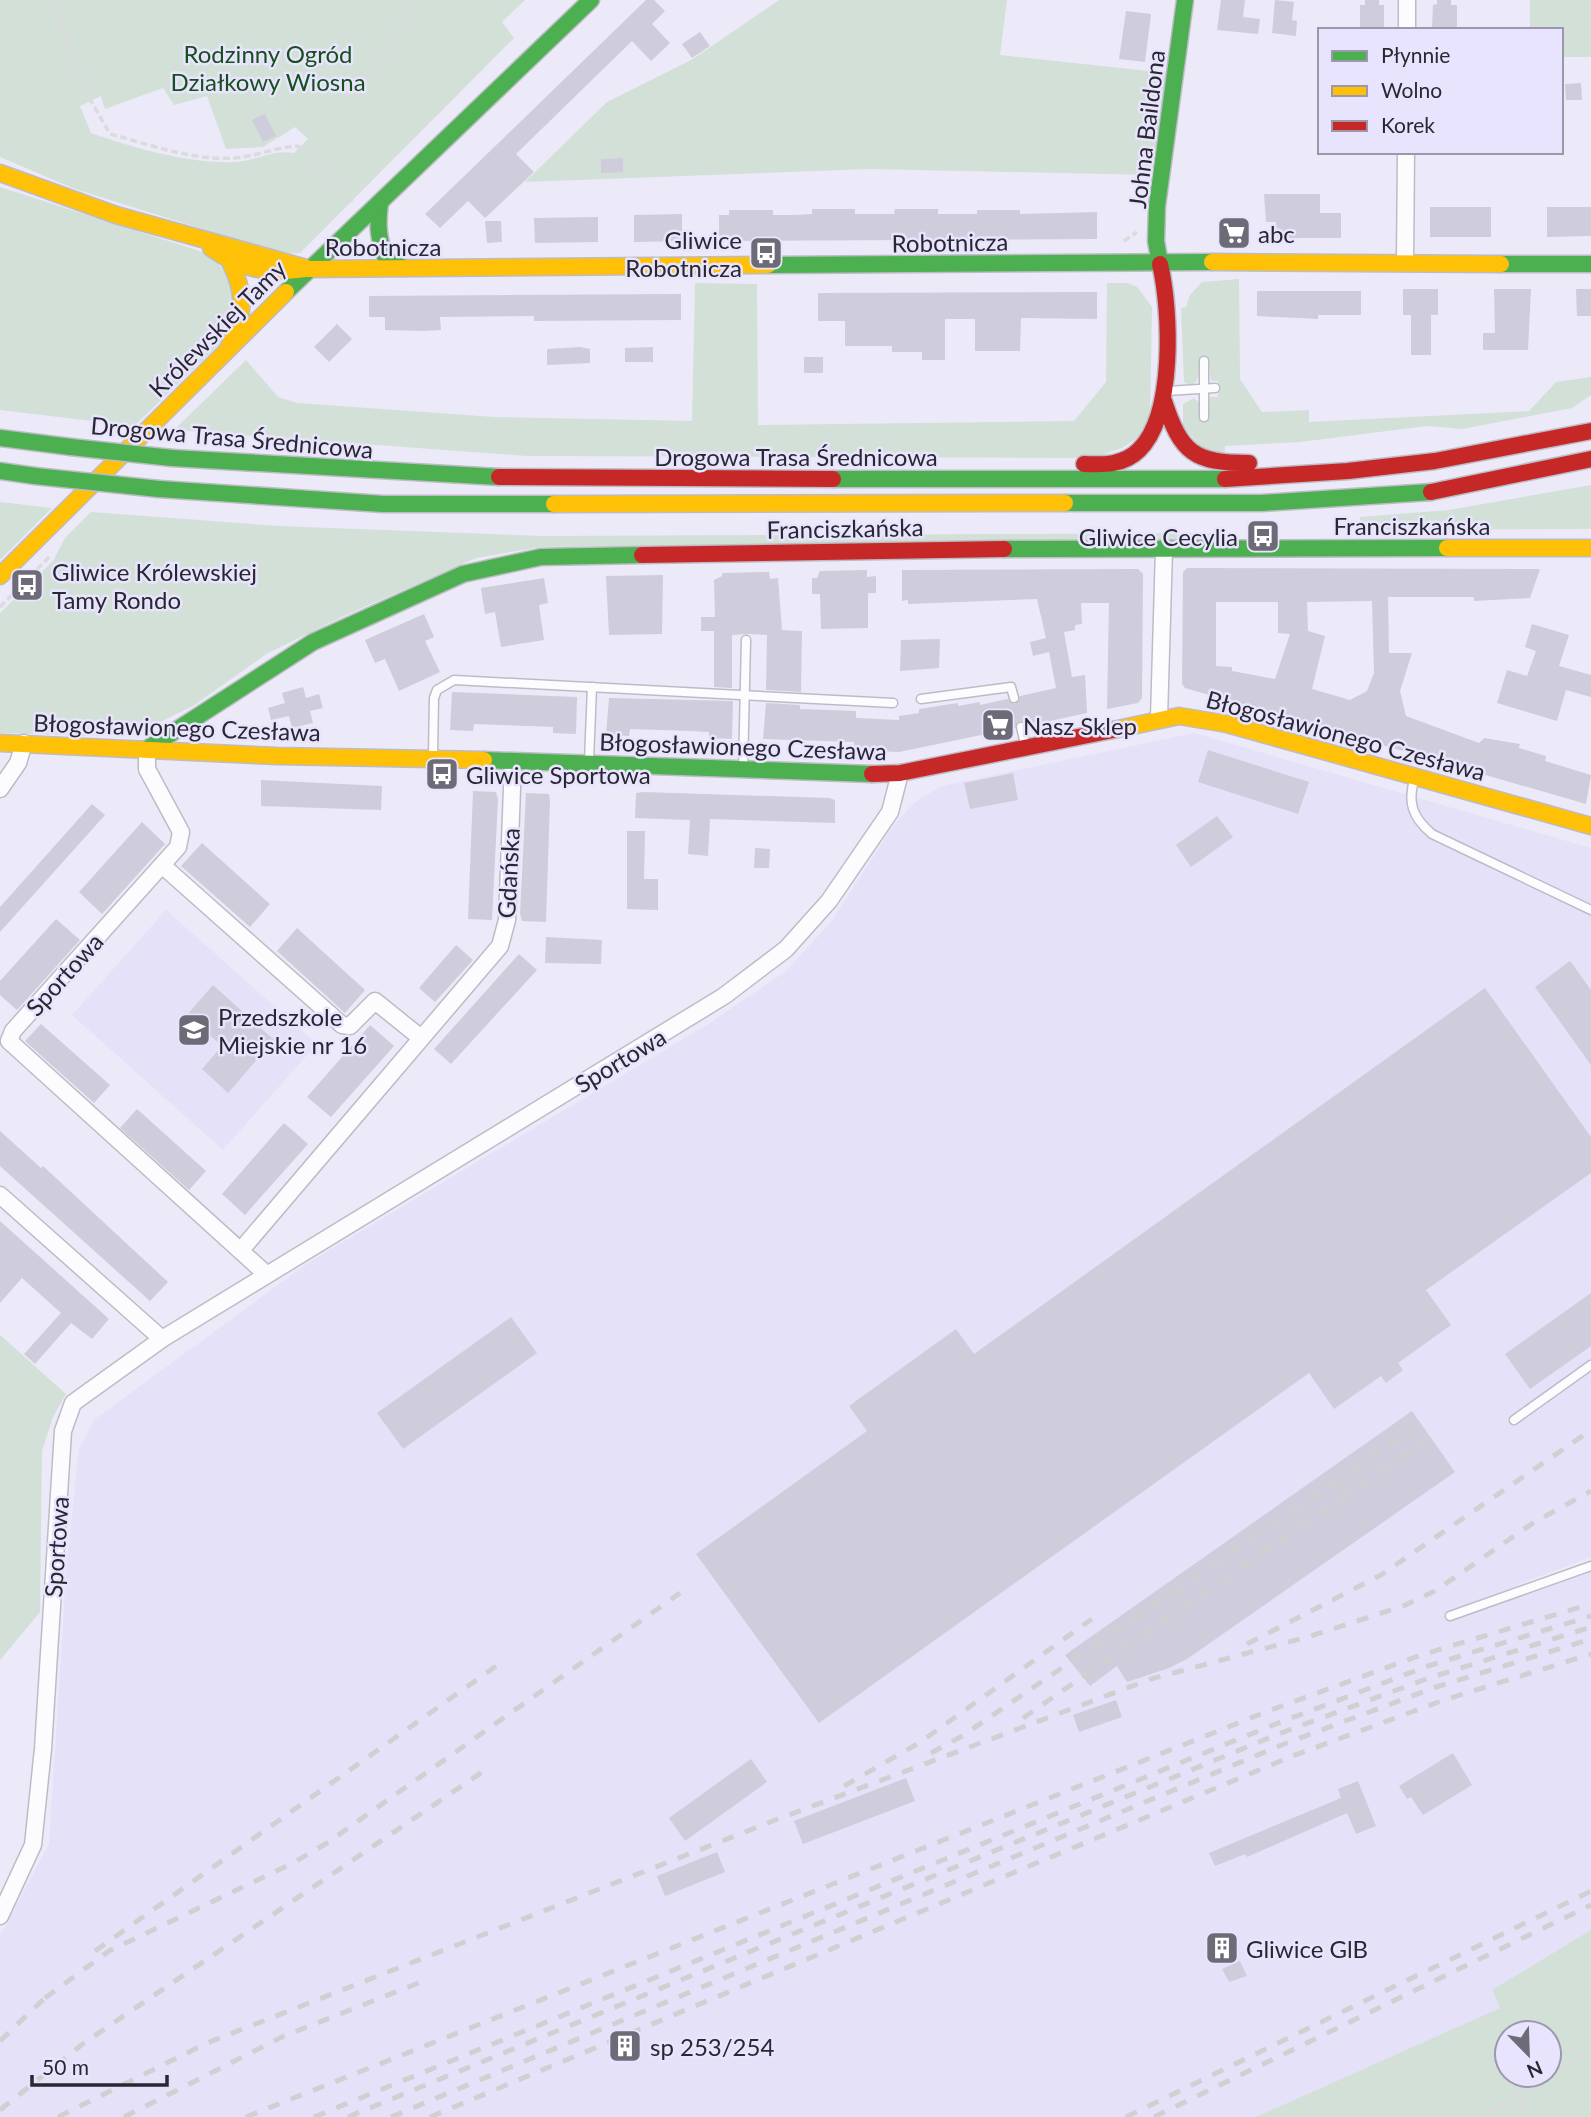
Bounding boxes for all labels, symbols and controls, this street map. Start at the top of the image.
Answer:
legend [1318,28,1563,154]
park label: Rodzinny Ogród Działkowy Wiosna [170,39,366,96]
text: Płynnie [1381,42,1450,67]
street label: Johna Baildona [1122,48,1170,210]
text: Wolno [1381,77,1442,102]
text: Korek [1381,112,1435,137]
supermarket icon: abc [1215,214,1253,252]
place label: abc [1258,219,1295,248]
place label: Gliwice Robotnicza [625,225,742,282]
street label: Robotnicza [891,226,1009,258]
street label: Robotnicza [325,232,441,261]
bus stop icon: Gliwice Robotnicza [747,234,785,272]
street label: Królewskiej Tamy [142,253,292,403]
street label: Drogowa Trasa Średnicowa [89,410,375,464]
street label: Drogowa Trasa Średnicowa [654,442,938,471]
street label: Franciszkańska [1334,511,1490,540]
street label: Franciszkańska [766,512,924,544]
bus stop icon: Gliwice Cecylia [1244,517,1282,555]
place label: Gliwice Cecylia [1079,522,1238,551]
place label: Gliwice Królewskiej Tamy Rondo [52,557,257,614]
bus stop icon: Gliwice Królewskiej Tamy Rondo [8,566,46,604]
street label: Błogosławionego Czesława [1203,684,1489,786]
supermarket icon: Nasz Sklep [979,706,1017,744]
street label: Błogosławionego Czesława [33,707,321,747]
place label: Nasz Sklep [1023,711,1137,740]
street label: Błogosławionego Czesława [599,726,887,766]
bus stop icon: Gliwice Sportowa [423,755,461,793]
place label: Gliwice Sportowa [466,760,651,789]
street label: Gdańska [491,827,525,919]
street label: Sportowa [19,927,109,1021]
place label: Przedszkole Miejskie nr 16 [218,1002,367,1059]
school or university icon: Przedszkole Miejskie nr 16 [175,1011,213,1049]
street label: Sportowa [569,1022,671,1098]
street label: Sportowa [38,1496,74,1598]
building icon: Gliwice GlB [1203,1929,1241,1967]
place label: Gliwice GlB [1246,1934,1368,1963]
north arrow [1493,2019,1563,2089]
building icon: sp 253/254 [606,2027,644,2065]
place label: sp 253/254 [650,2032,774,2061]
scale bar [32,2044,166,2088]
text: 50 m [42,2054,89,2079]
text: N [1524,2057,1546,2084]

